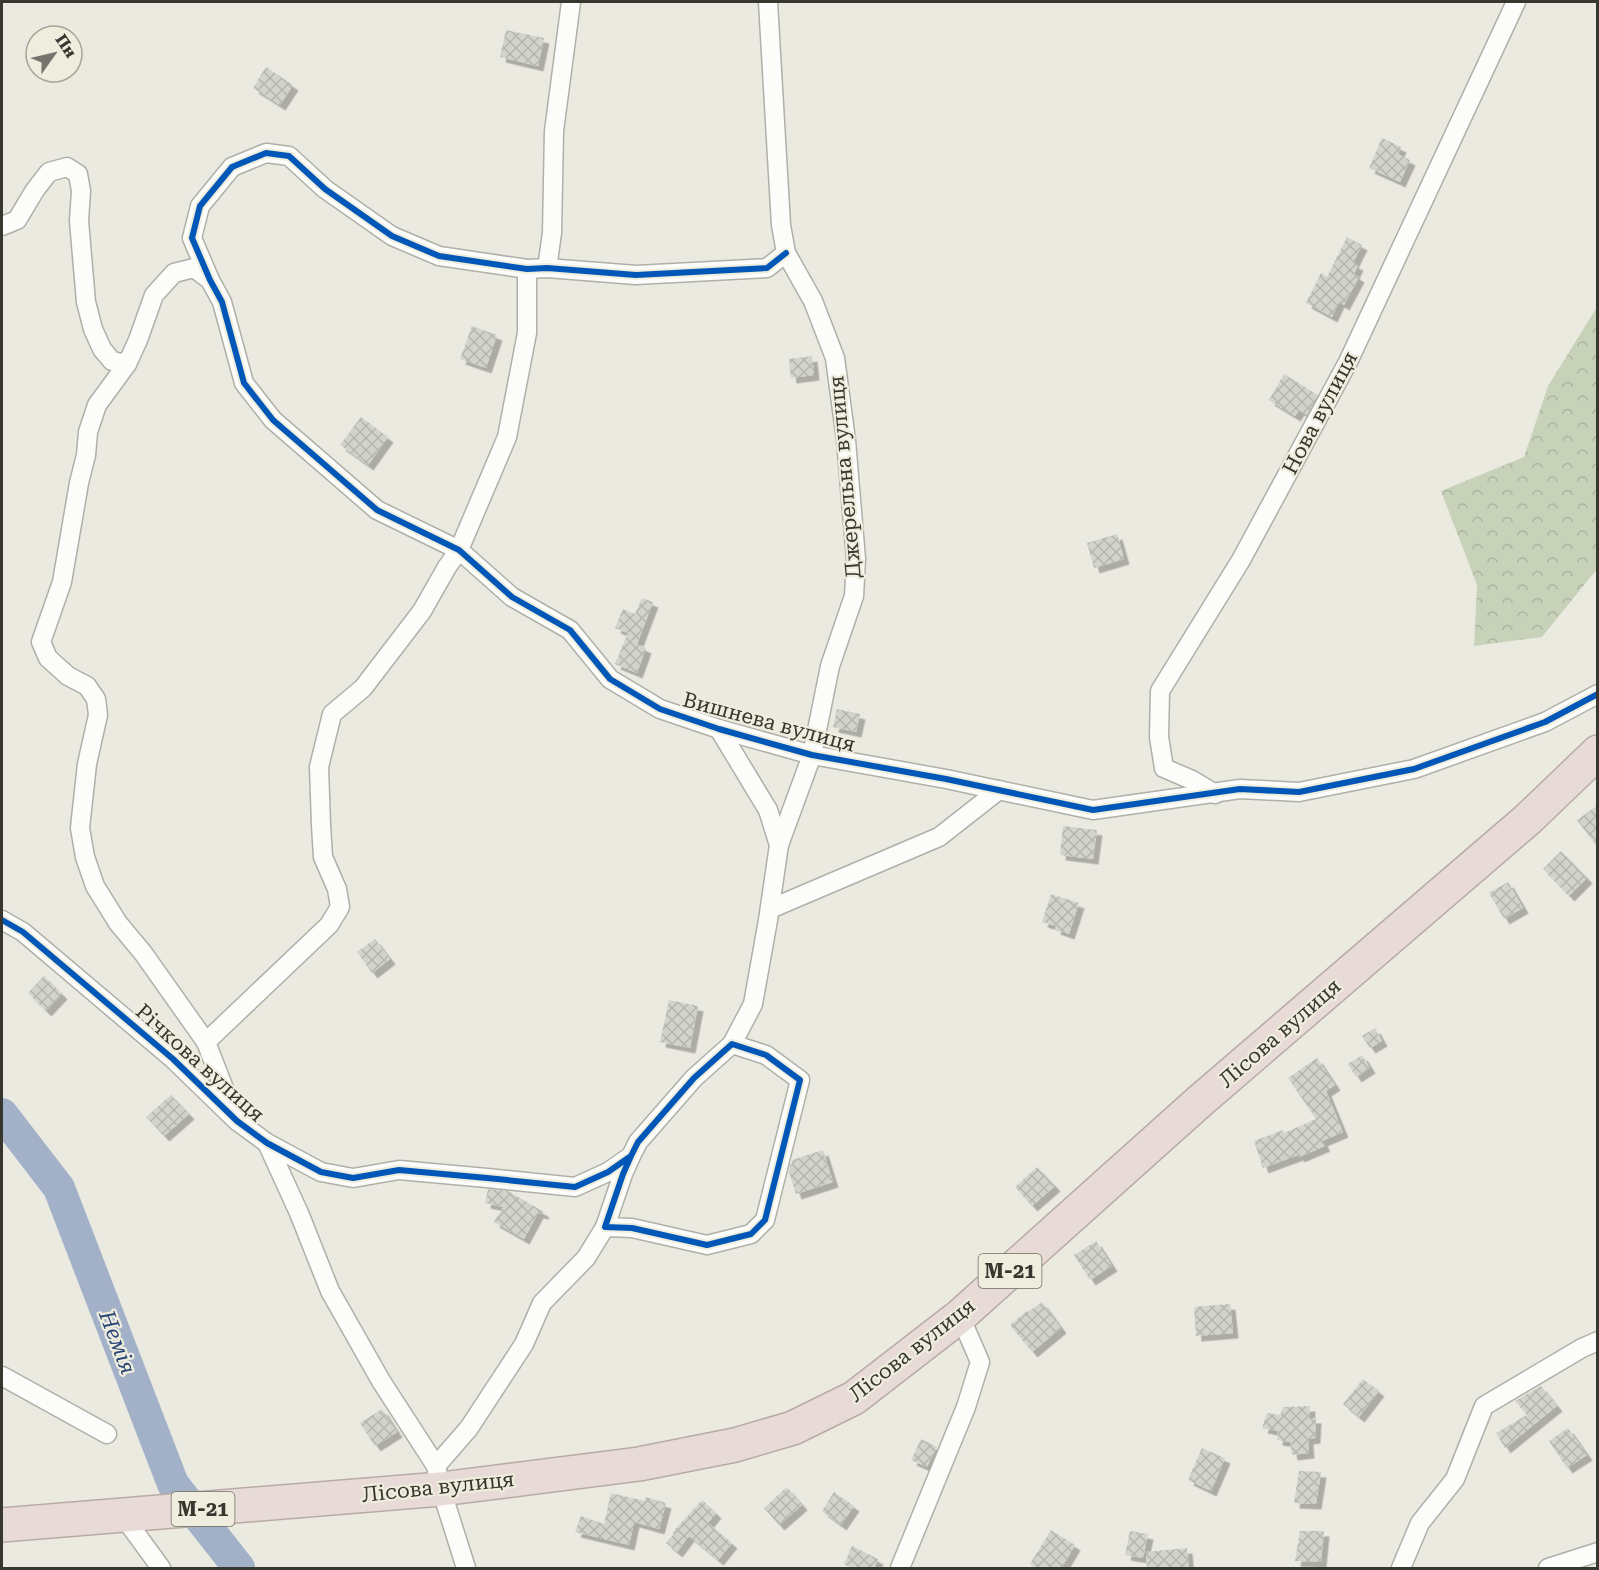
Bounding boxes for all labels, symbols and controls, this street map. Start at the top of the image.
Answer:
north arrow [24,24,84,84]
text: Пн [51,31,81,61]
street label: Нова вулиця [1278,348,1362,478]
street label: Джерельна вулиця [824,375,866,579]
street label: Вишнева вулиця [680,687,858,757]
street label: Лісова вулиця [1214,974,1346,1092]
street label: Річкова вулиця [131,999,269,1127]
road number: М-21 [978,1254,1042,1288]
street label: Лісова вулиця [844,1293,980,1407]
water label: Немія [94,1306,141,1378]
street label: Лісова вулиця [361,1467,515,1507]
road number: М-21 [172,1492,234,1526]

